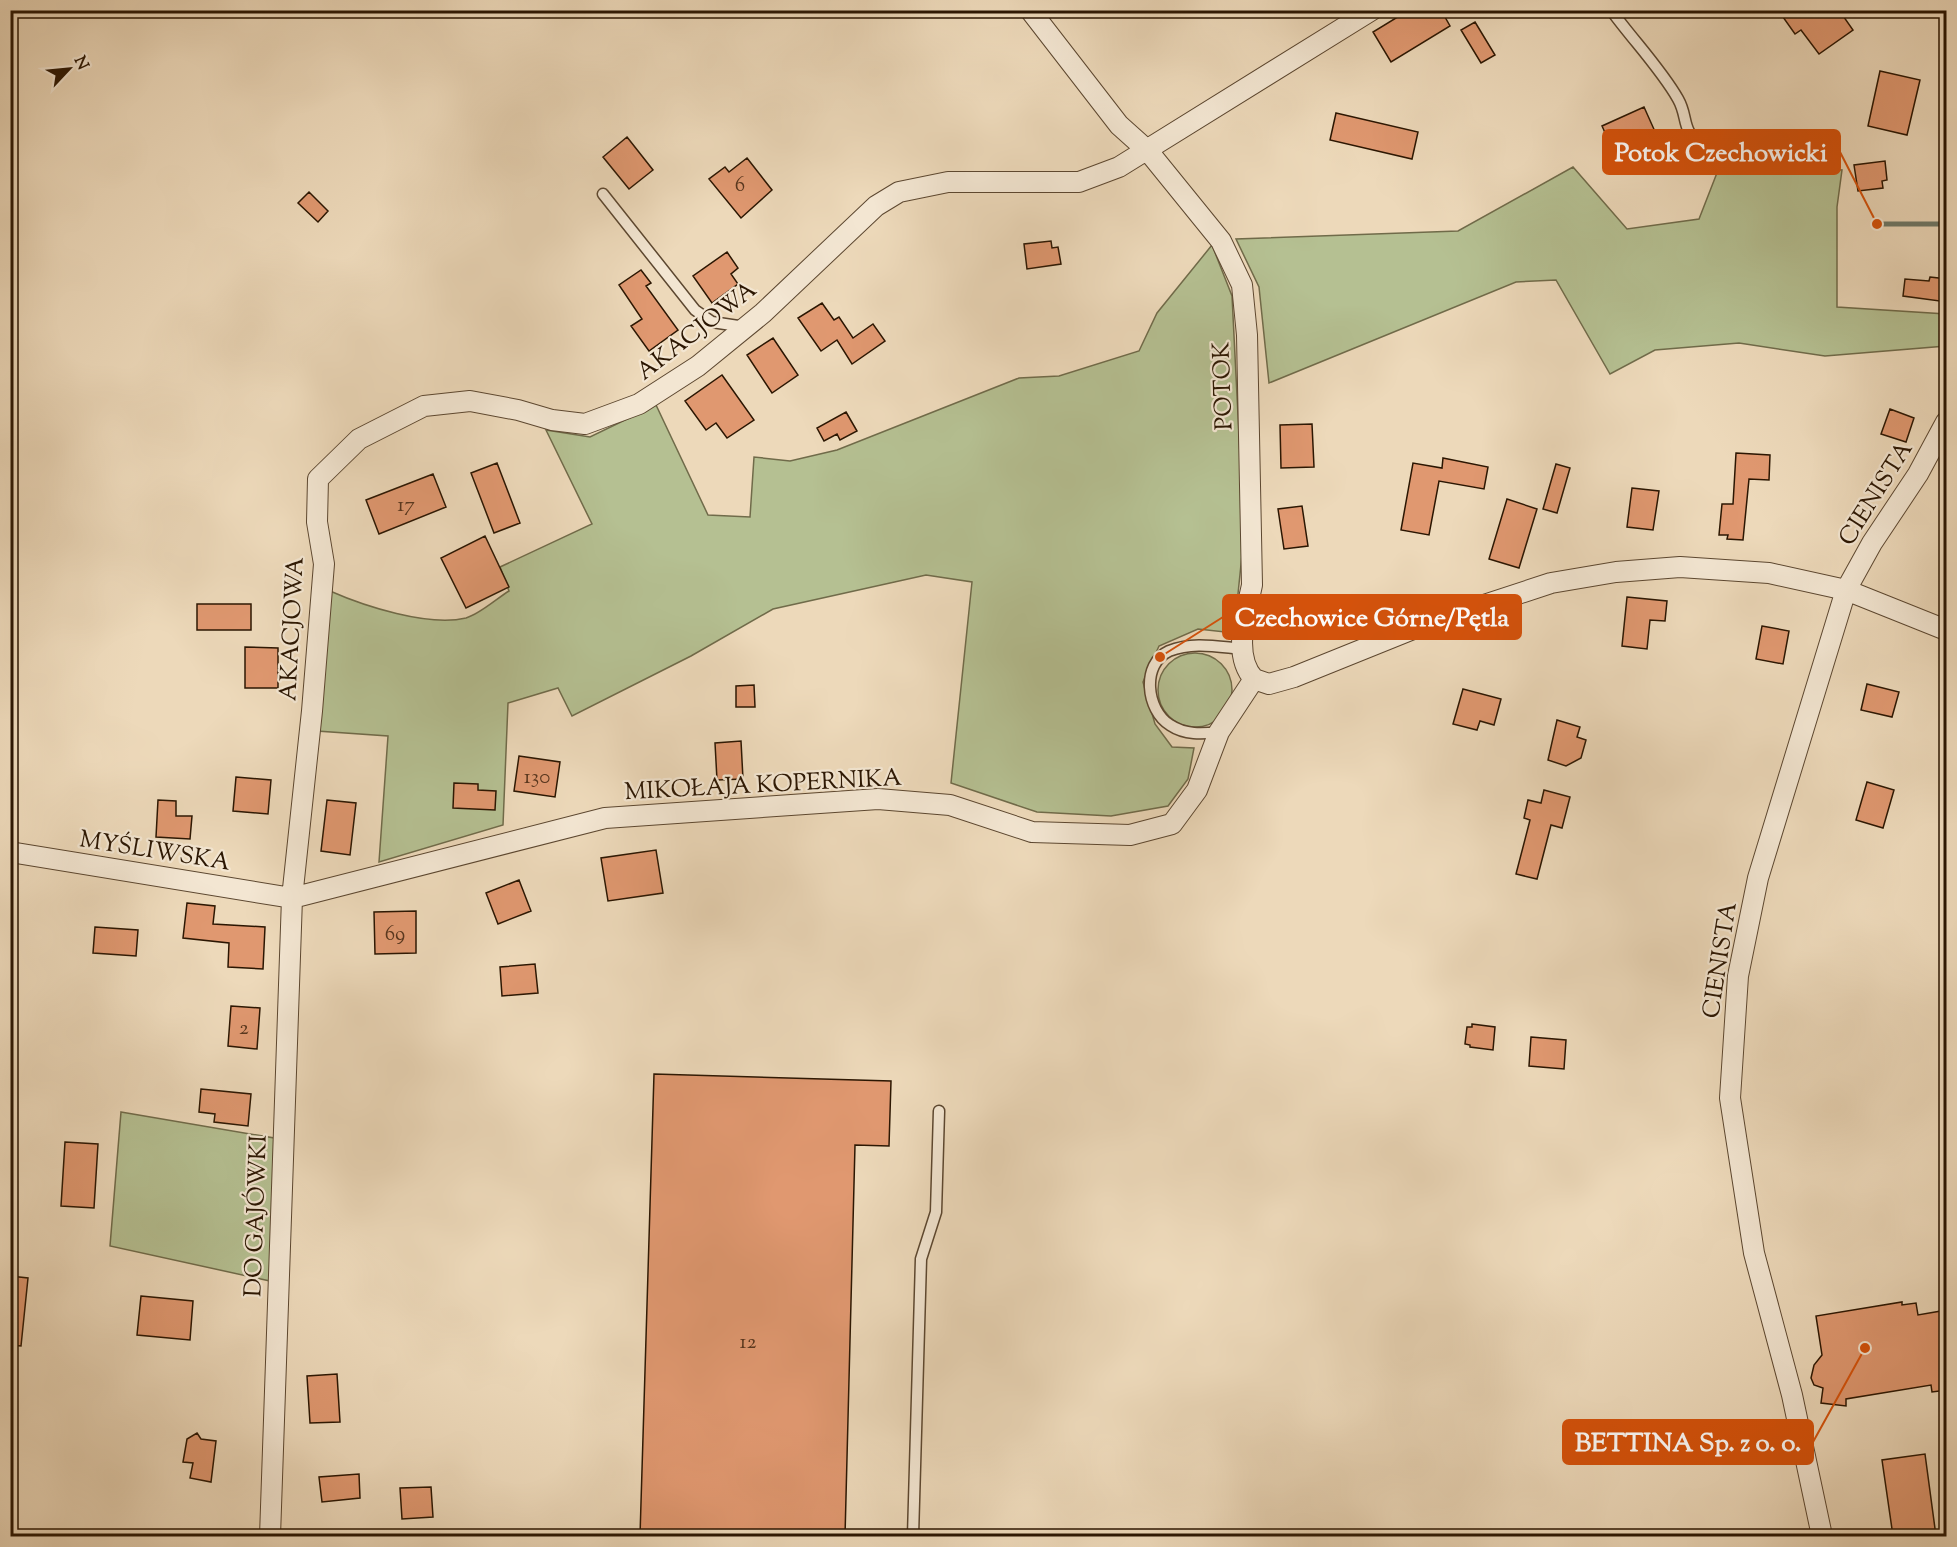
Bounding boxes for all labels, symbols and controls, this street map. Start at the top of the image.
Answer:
north arrow [39,39,99,99]
text: N [67,53,93,75]
callout: Potok Czechowicki [1603,130,1840,174]
text: Potok Czechowicki [1615,136,1828,173]
house number: 6 [735,171,745,201]
street label: AKACJOWA [630,273,765,389]
street label: POTOK [1205,341,1243,431]
street label: CIENISTA [1831,435,1922,553]
house number: 17 [397,491,415,521]
street label: AKACJOWA [272,556,314,702]
callout: Czechowice Górne/Pętla [1223,595,1521,639]
text: Czechowice Górne/Pętla [1235,601,1509,638]
street label: MIKOŁAJA KOPERNIKA [623,762,903,810]
house number: 130 [524,763,550,793]
street label: MYŚLIWSKA [77,823,233,881]
street label: CIENISTA [1695,899,1747,1021]
house number: 69 [385,920,405,950]
house number: 2 [239,1014,249,1044]
street label: DO GAJÓWKI [237,1134,277,1298]
house number: 12 [740,1328,757,1358]
callout: BETTINA Sp. z o. o. [1563,1420,1813,1464]
text: BETTINA Sp. z o. o. [1575,1426,1801,1463]

